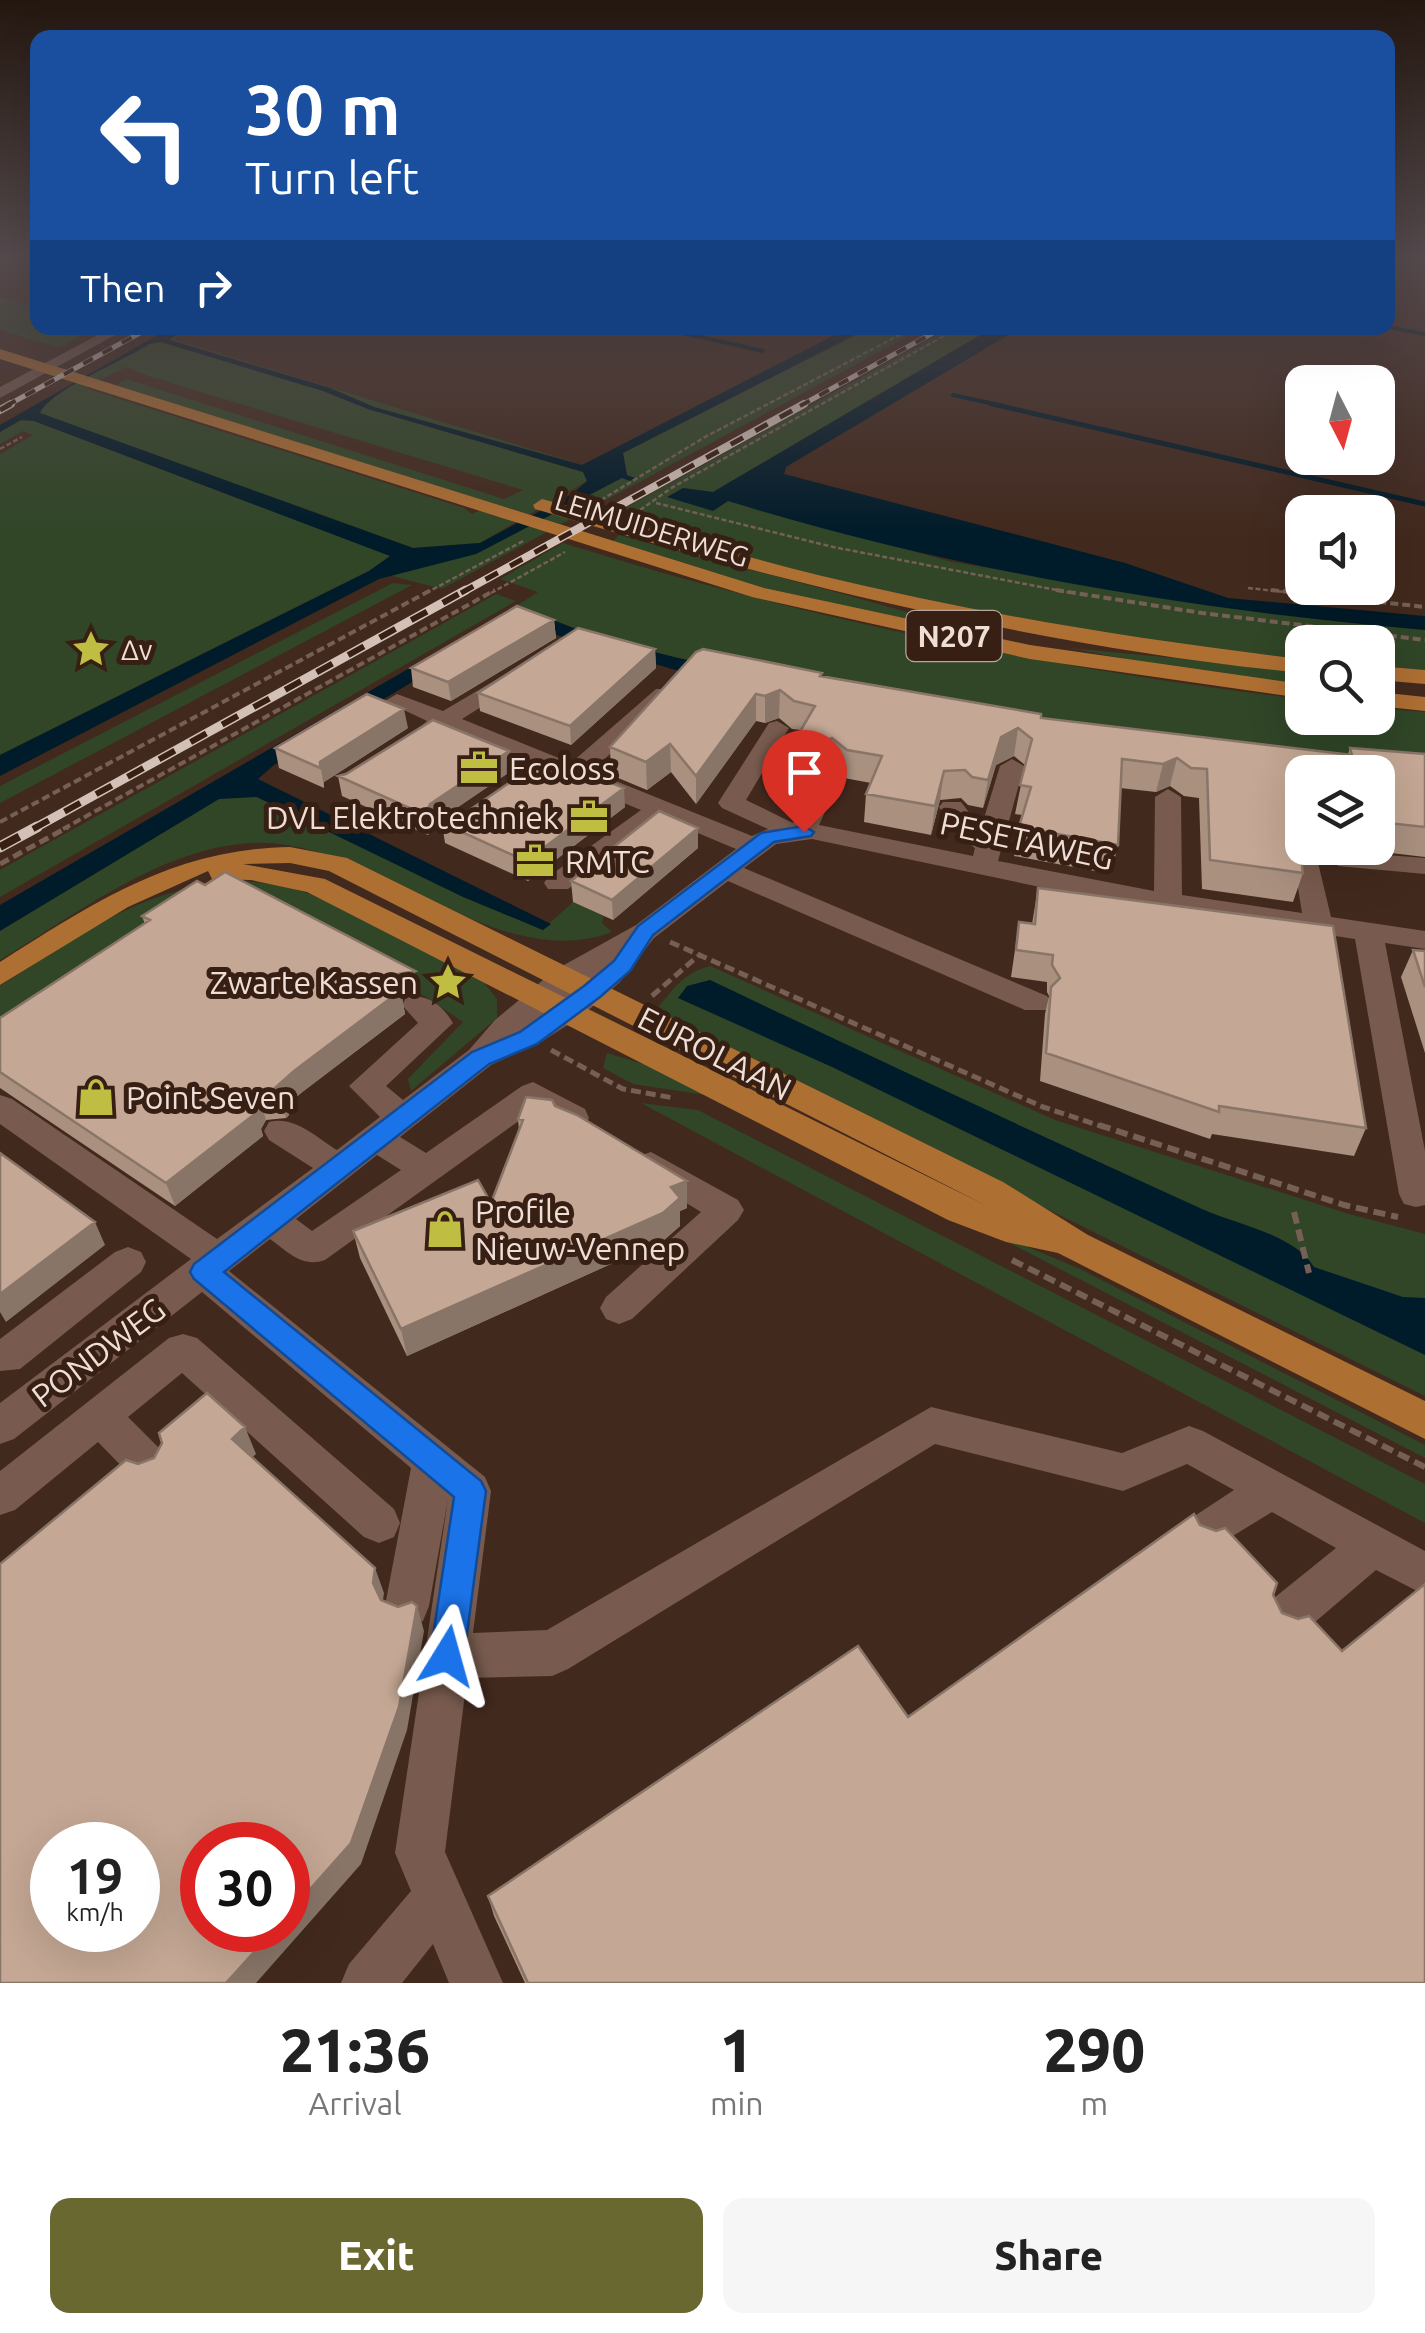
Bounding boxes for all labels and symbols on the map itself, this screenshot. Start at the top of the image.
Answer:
north arrow [1285,365,1395,475]
street label: LEIMUIDERWEG [552,484,752,572]
road number: N207 [906,611,1002,661]
place icon: ∆v [70,628,112,670]
place label: ∆v [121,634,153,665]
pin [762,730,847,833]
office icon: Ecoloss [458,747,500,789]
place label: Ecoloss [509,750,615,786]
office icon: DVL Elektrotechniek [568,796,610,838]
place label: DVL Elektrotechniek [266,799,559,835]
street label: PESETAWEG [937,804,1117,876]
office icon: RMTC [514,840,556,882]
place label: RMTC [565,843,650,879]
place icon: Zwarte Kassen [427,961,469,1003]
place label: Zwarte Kassen [210,964,418,1000]
street label: EUROLAAN [632,999,798,1107]
shop icon: Point Seven [75,1076,117,1118]
place label: Point Seven [126,1079,295,1115]
place label: Profile Nieuw-Vennep [475,1193,685,1266]
shop icon: Profile Nieuw-Vennep [424,1208,466,1250]
street label: PONDWEG [24,1290,172,1414]
position arrow [395,1604,499,1708]
speed limit sign: 30 [180,1822,310,1952]

